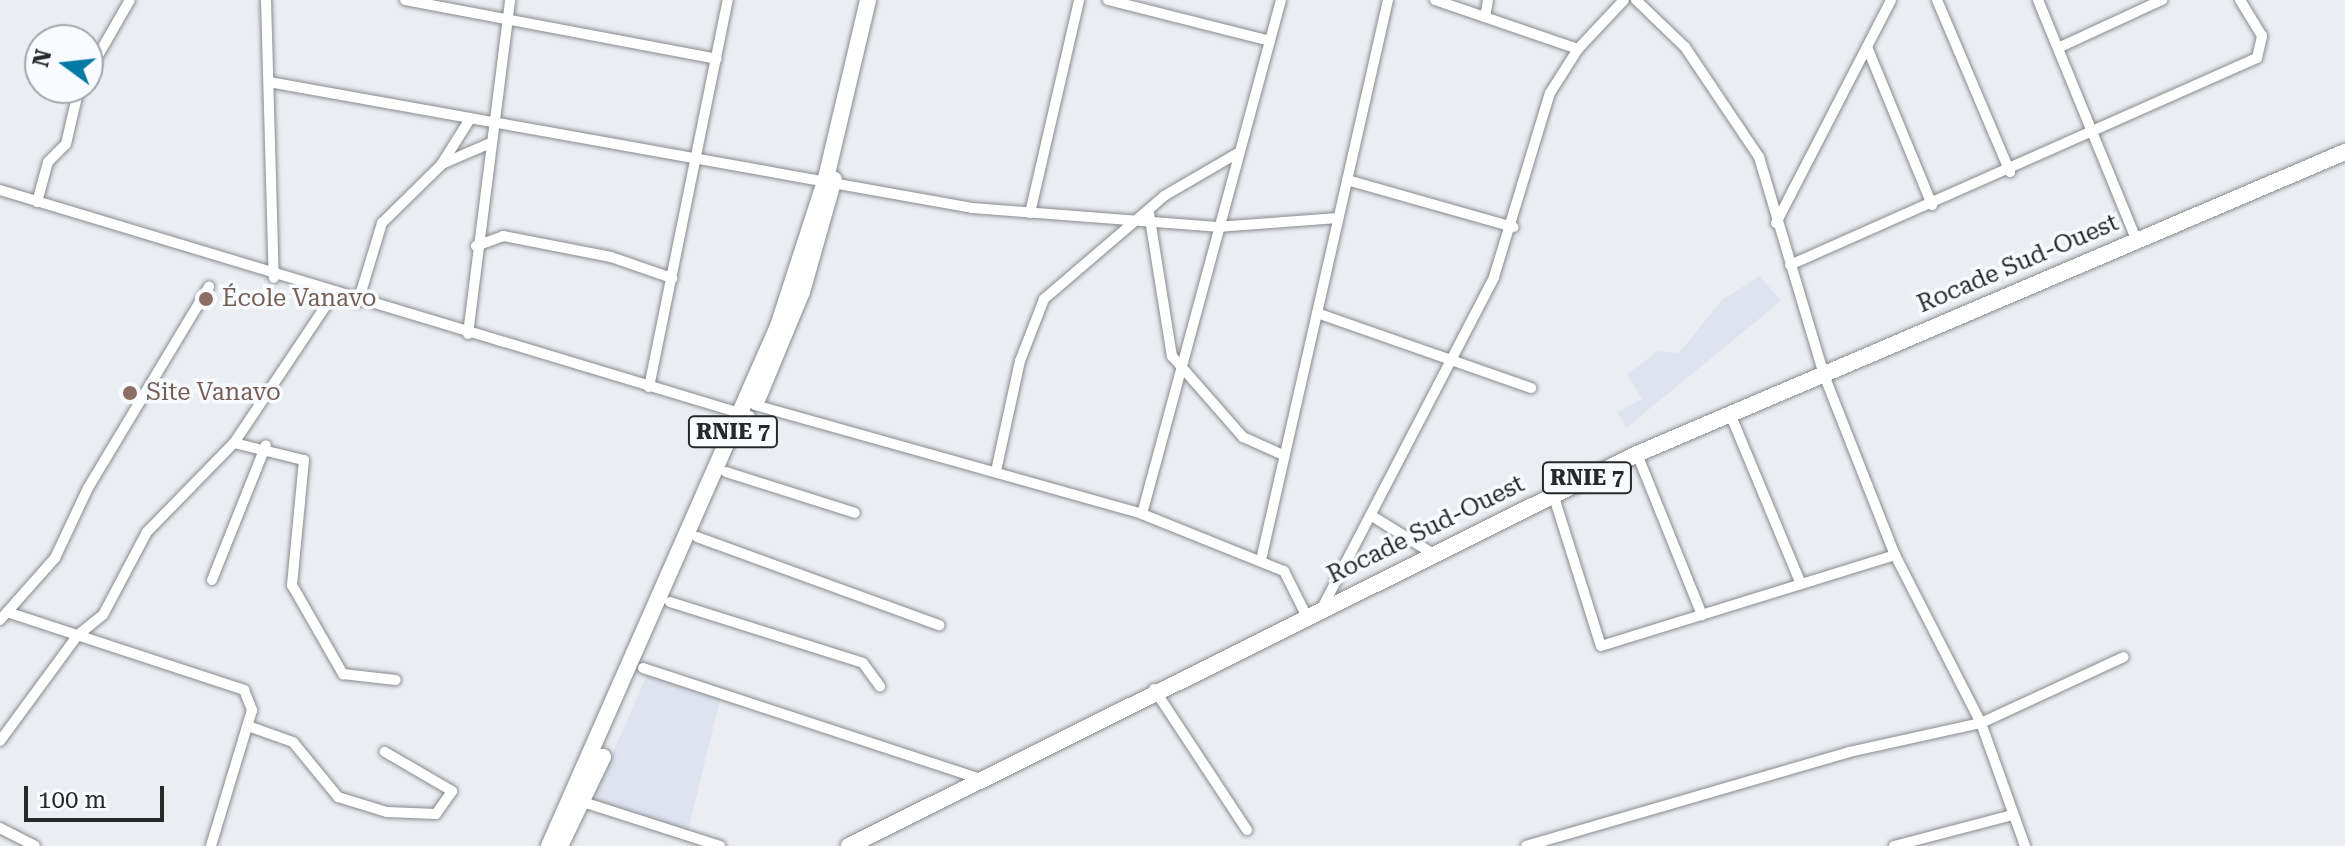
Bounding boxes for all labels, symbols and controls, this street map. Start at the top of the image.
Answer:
north arrow [24,24,104,104]
text: N [28,47,57,70]
street label: Rocade Sud-Ouest [1913,209,2123,319]
place label: École Vanavo [222,285,377,313]
marker: École Vanavo [197,290,215,308]
place label: Site Vanavo [146,379,281,407]
marker: Site Vanavo [121,384,139,402]
road number: RNIE 7 [687,414,779,450]
road number: RNIE 7 [1541,460,1633,496]
street label: Rocade Sud-Ouest [1323,470,1529,590]
scale bar [28,770,168,820]
text: 100 m [38,786,106,814]

